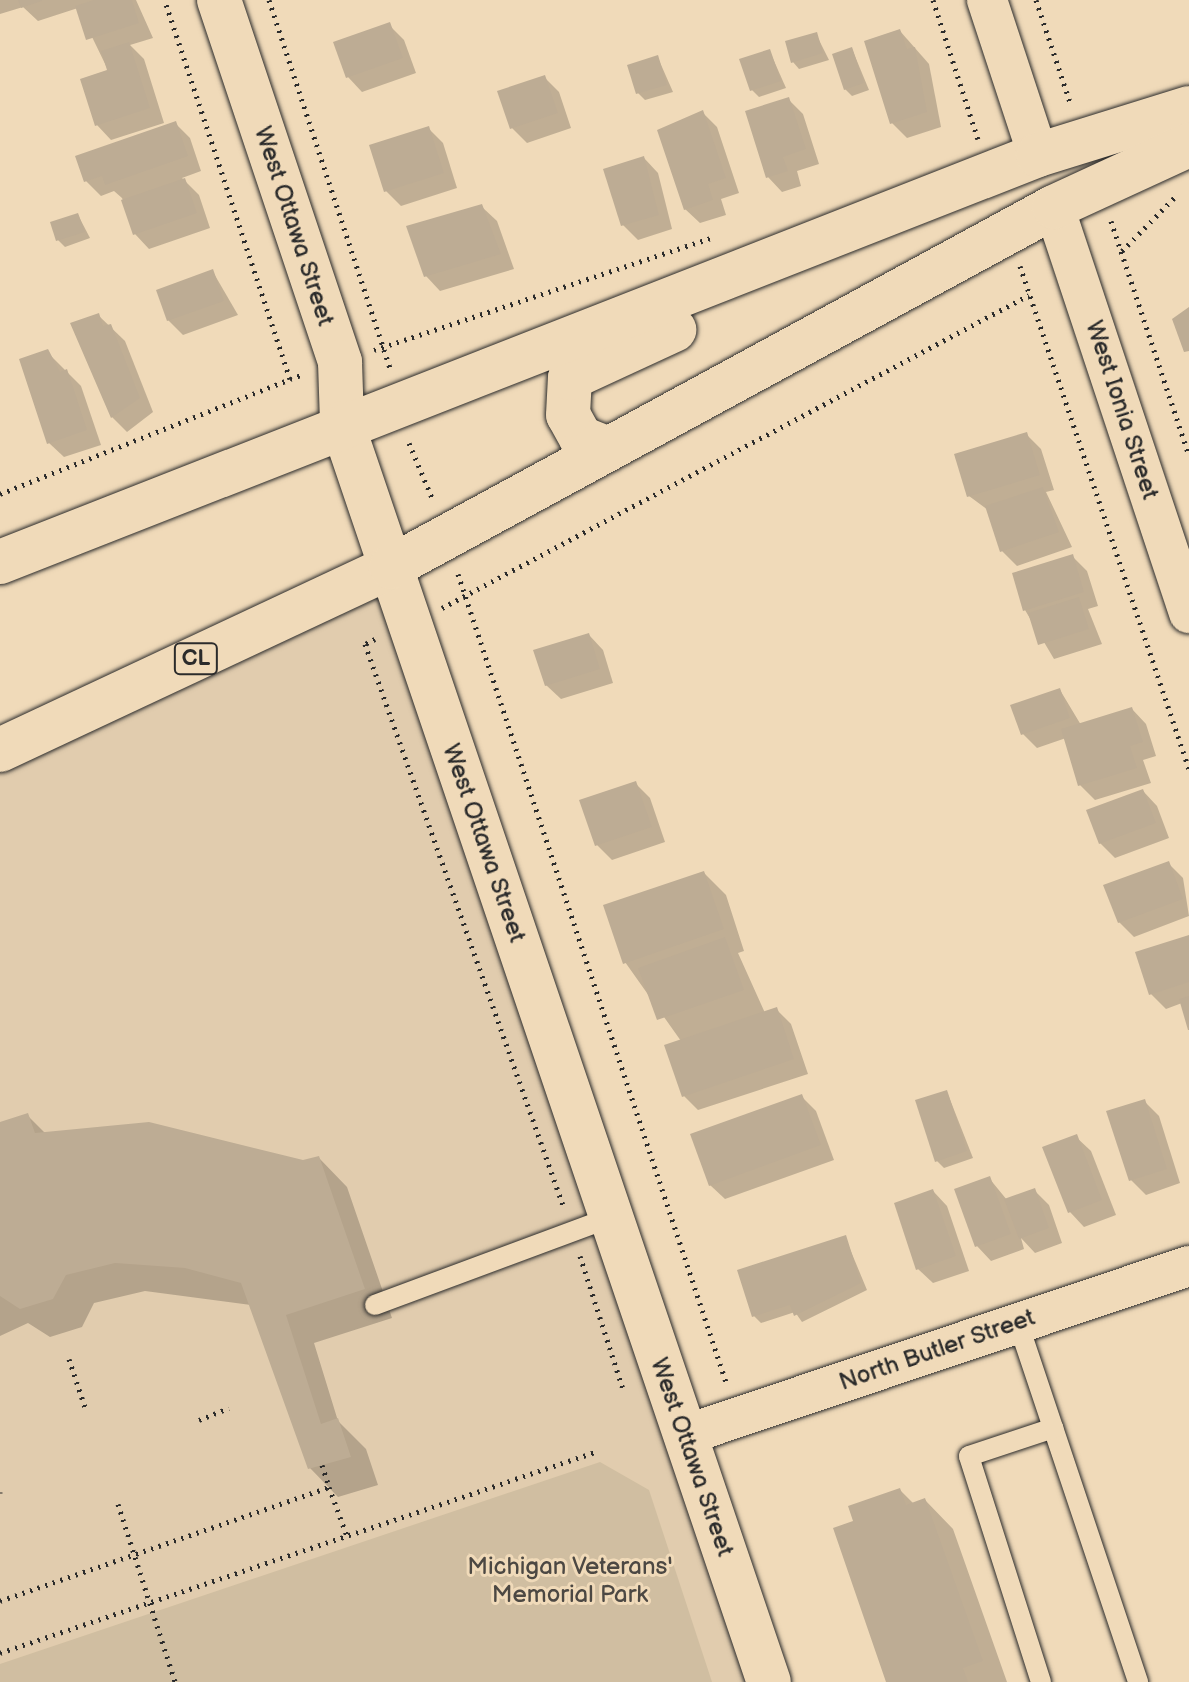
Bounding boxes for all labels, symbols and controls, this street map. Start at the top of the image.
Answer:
street label: West Ottawa Street [248,123,340,329]
street label: West Ionia Street [1079,317,1165,503]
road number: CL [172,641,220,677]
street label: West Ottawa Street [436,740,532,946]
street label: North Butler Street [835,1303,1039,1397]
street label: West Ottawa Street [644,1354,740,1560]
park label: Michigan Veterans' Memorial Park [467,1553,673,1609]

